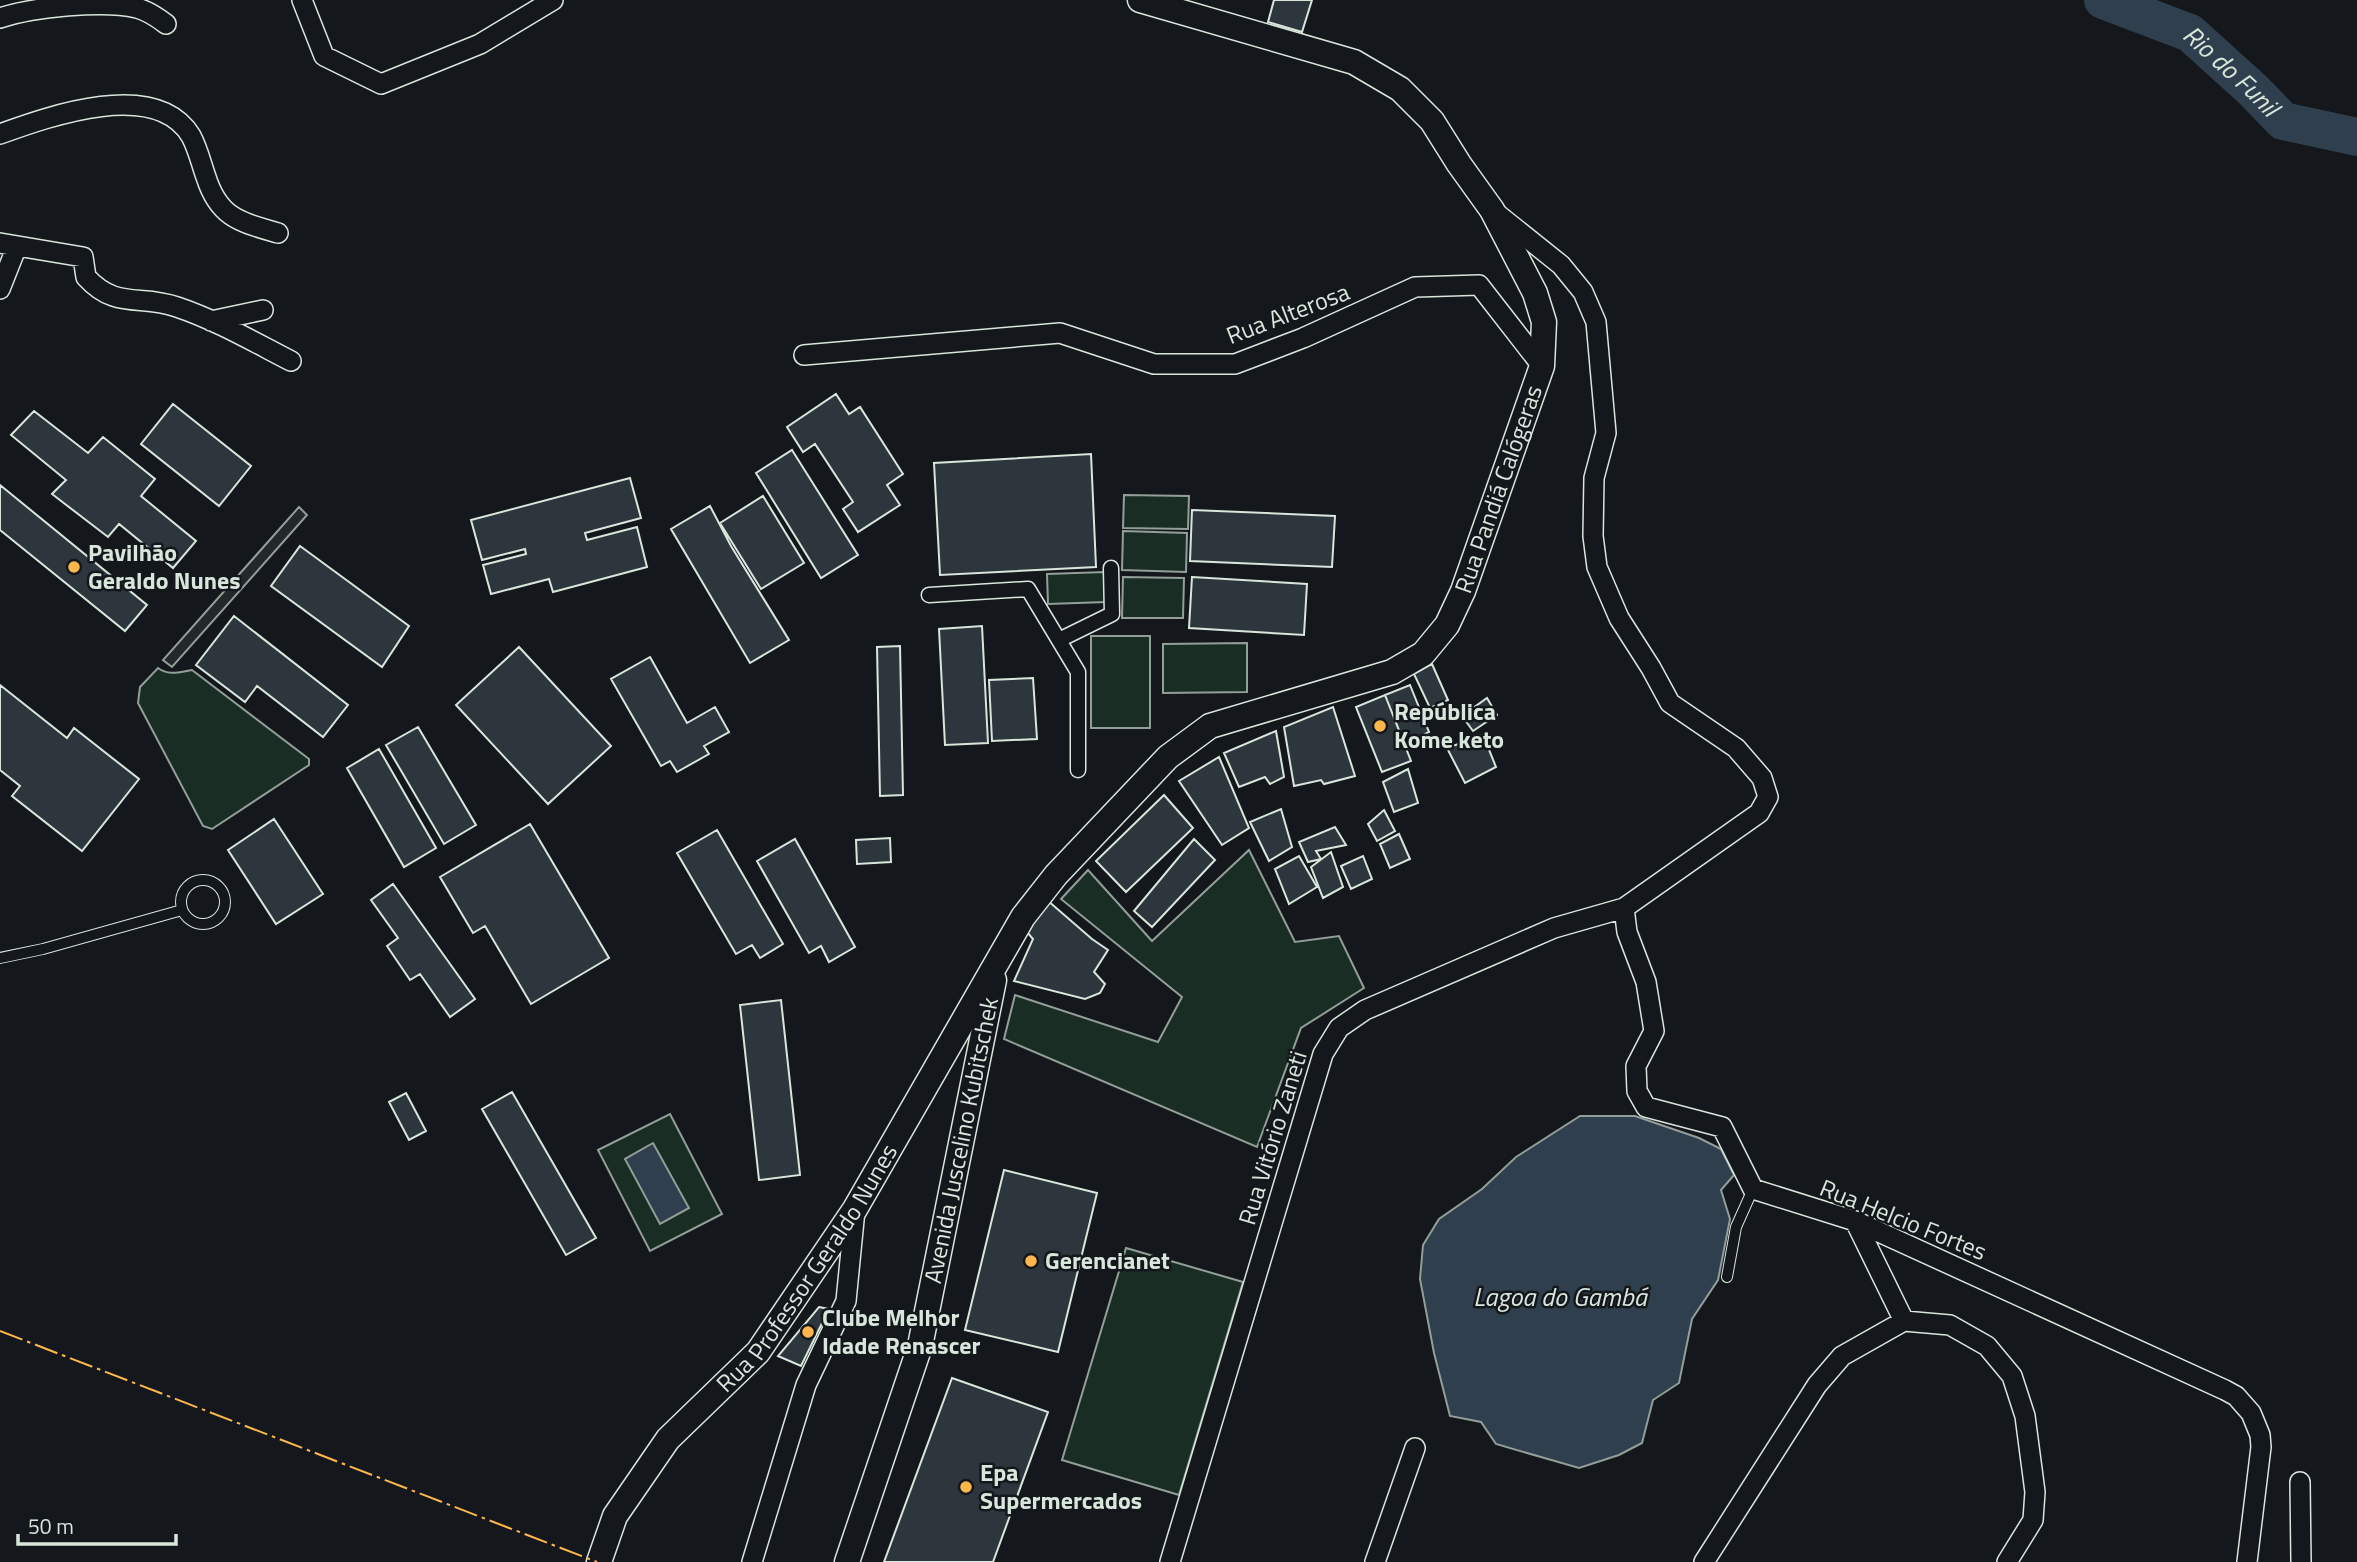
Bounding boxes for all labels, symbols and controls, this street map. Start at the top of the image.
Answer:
water label: Rio do Funil [2174,16,2291,128]
street label: Rua Alterosa [1221,273,1354,353]
street label: Rua Pandiá Calógeras [1445,380,1551,598]
place label: Pavilhão Geraldo Nunes [88,534,241,598]
marker: Pavilhão Geraldo Nunes [66,559,82,575]
place label: República Kome keto [1394,693,1504,757]
marker: República Kome keto [1372,718,1388,734]
street label: Avenida Juscelino Kubitschek [914,993,1007,1286]
street label: Rua Vitório Zaneti [1229,1046,1316,1229]
street label: Rua Professor Geraldo Nunes [708,1137,906,1400]
street label: Rua Helcio Fortes [1815,1169,1992,1269]
place label: Gerencianet [1045,1242,1170,1278]
marker: Gerencianet [1023,1253,1039,1269]
water label: Lagoa do Gambá [1473,1277,1649,1316]
place label: Clube Melhor Idade Renascer [822,1299,981,1363]
marker: Clube Melhor Idade Renascer [800,1324,816,1340]
place label: Epa Supermercados [980,1454,1142,1518]
marker: Epa Supermercados [958,1479,974,1495]
scale bar [18,1502,175,1546]
text: 50 m [28,1510,74,1542]

